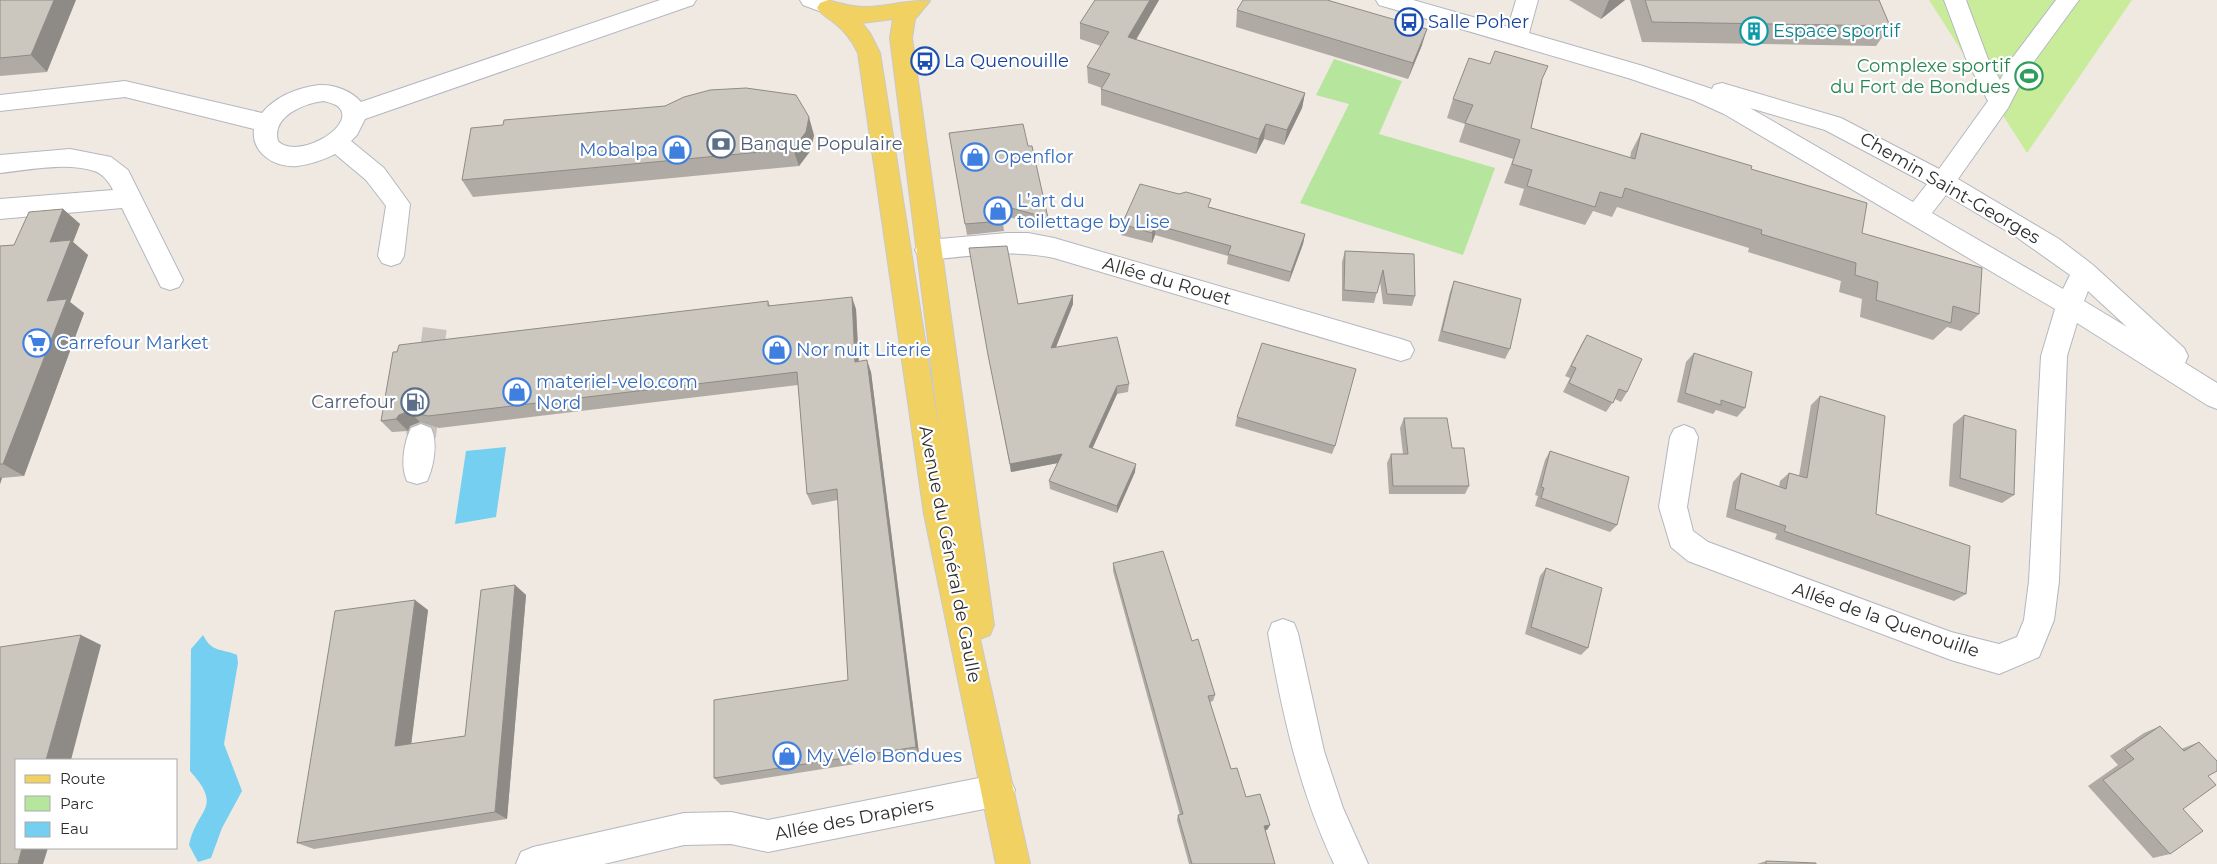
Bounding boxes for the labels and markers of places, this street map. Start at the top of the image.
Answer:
bus stop icon: Salle Poher [1394,7,1424,37]
place label: Salle Poher [1428,11,1529,33]
building icon: Espace sportif [1739,16,1769,46]
place label: Espace sportif [1773,20,1901,42]
bus stop icon: La Quenouille [910,46,940,76]
place label: La Quenouille [944,50,1069,72]
place label: Complexe sportif du Fort de Bondues [1830,55,2011,98]
sports icon: Complexe sportif du Fort de Bondues [2014,61,2044,91]
bank icon: Banque Populaire [706,129,736,159]
place label: Banque Populaire [740,133,903,155]
shop icon: Mobalpa [662,135,692,165]
place label: Mobalpa [579,139,658,161]
shop icon: Openflor [960,142,990,172]
place label: Openflor [994,146,1074,168]
place label: L’art du toilettage by Lise [1017,190,1170,233]
shop icon: L’art du toilettage by Lise [983,196,1013,226]
supermarket icon: Carrefour Market [22,328,52,358]
place label: Carrefour Market [56,332,209,354]
shop icon: Nor nuit Literie [762,335,792,365]
place label: Nor nuit Literie [796,339,931,361]
place label: materiel-velo.com Nord [536,371,698,414]
shop icon: materiel-velo.com Nord [502,377,532,407]
fuel station icon: Carrefour [400,387,430,417]
place label: Carrefour [311,391,396,413]
shop icon: My Vélo Bondues [772,741,802,771]
place label: My Vélo Bondues [806,745,962,767]

